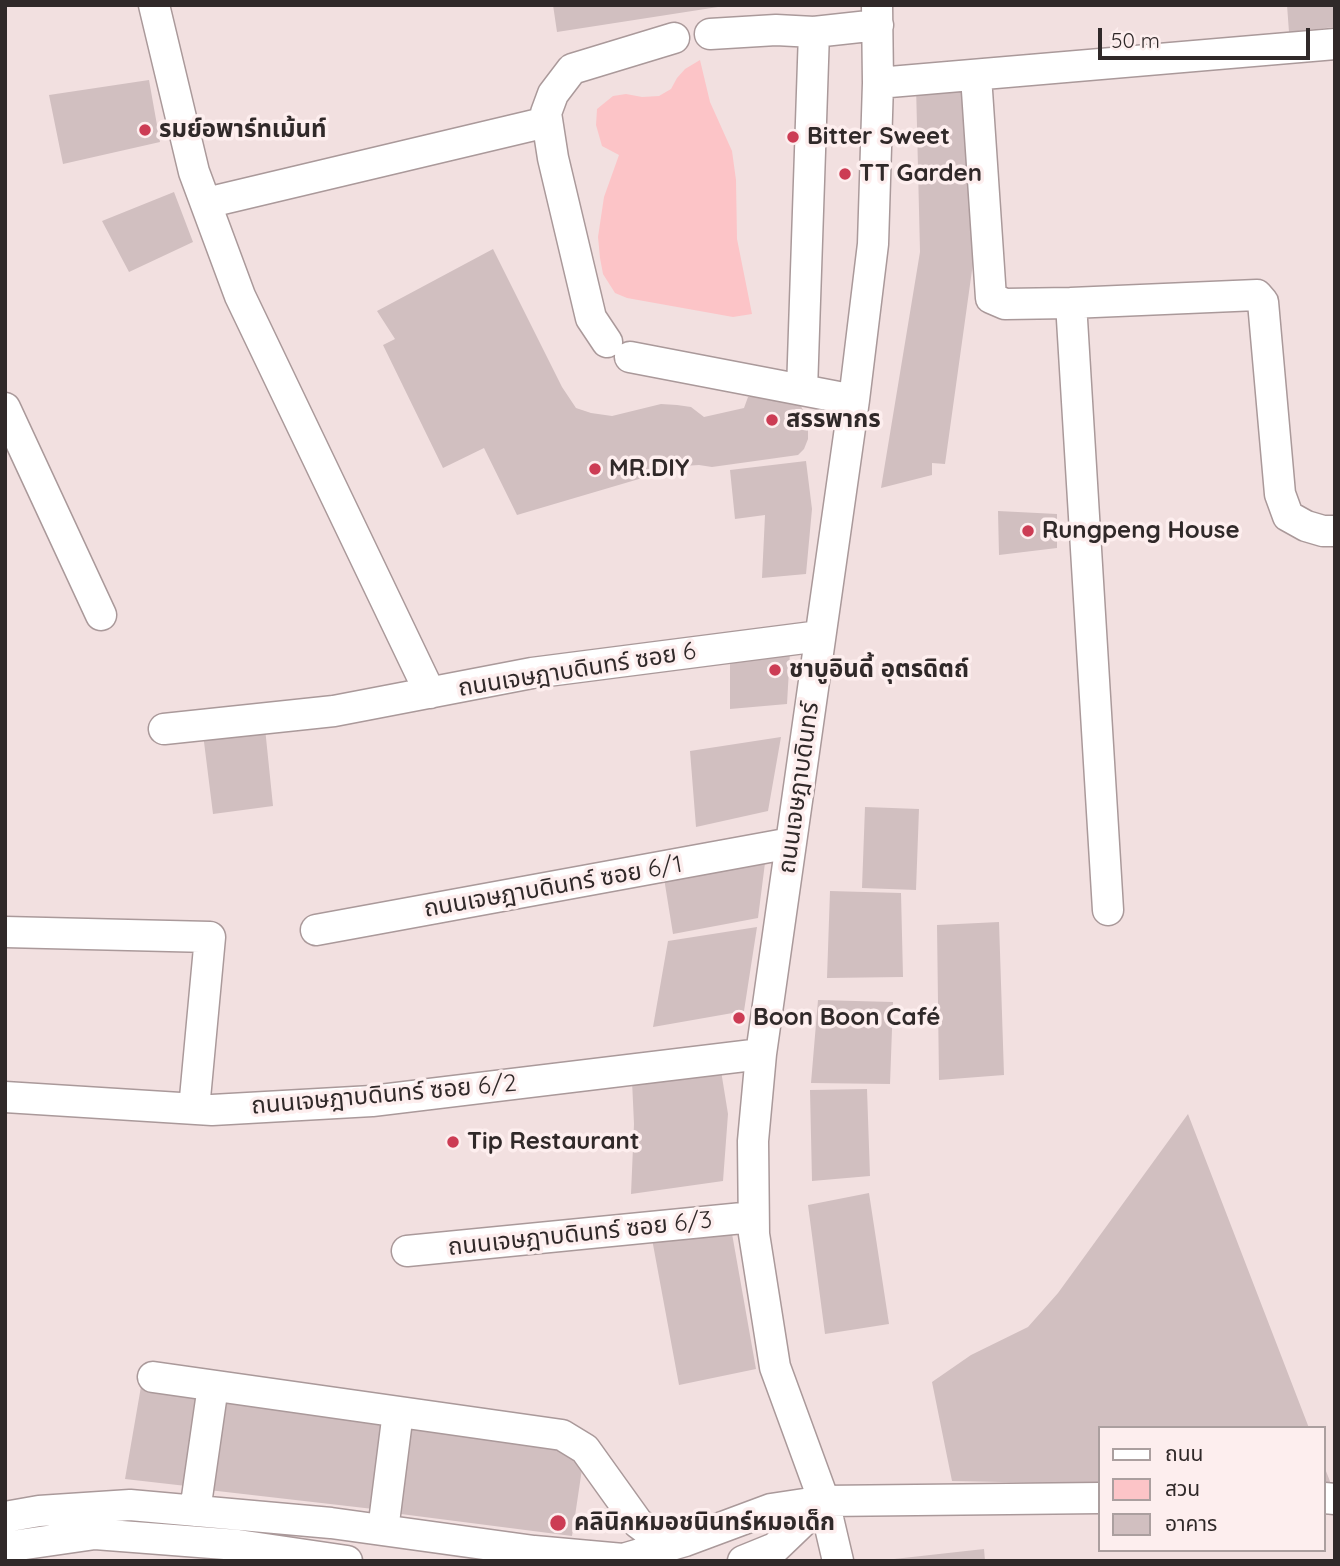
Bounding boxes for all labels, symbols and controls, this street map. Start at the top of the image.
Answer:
scale bar [1102,14,1314,58]
text: 50 m [1111,27,1160,53]
place label: รมย์อพาร์ทเม้นท์ [159,116,327,144]
marker: รมย์อพาร์ทเม้นท์ [137,122,153,138]
place label: Bitter Sweet [807,123,950,151]
marker: Bitter Sweet [785,129,801,145]
place label: TT Garden [859,160,982,188]
marker: TT Garden [837,166,853,182]
place label: สรรพากร [786,406,881,434]
marker: สรรพากร [764,412,780,428]
place label: MR.DIY [609,455,689,483]
marker: MR.DIY [587,461,603,477]
place label: Rungpeng House [1042,517,1240,545]
marker: Rungpeng House [1020,523,1036,539]
street label: ถนนเจษฎาบดินทร์ ซอย 6 [456,637,698,703]
place label: ชาบูอินดี้ อุตรดิตถ์ [789,656,969,684]
marker: ชาบูอินดี้ อุตรดิตถ์ [767,662,783,678]
street label: ถนนเจษฎาบดินทร์ [773,700,825,876]
street label: ถนนเจษฎาบดินทร์ ซอย 6/1 [422,850,684,924]
place label: Boon Boon Café [753,1004,940,1032]
marker: Boon Boon Café [731,1010,747,1026]
street label: ถนนเจษฎาบดินทร์ ซอย 6/2 [250,1069,518,1121]
place label: Tip Restaurant [467,1128,640,1156]
marker: Tip Restaurant [445,1134,461,1150]
street label: ถนนเจษฎาบดินทร์ ซอย 6/3 [447,1206,713,1262]
legend [1098,1426,1326,1552]
text: ถนน [1165,1440,1203,1466]
text: สวน [1165,1475,1200,1501]
place label: คลินิกหมอชนินทร์หมอเด็ก [574,1509,835,1537]
text: อาคาร [1165,1510,1217,1536]
marker: คลินิกหมอชนินทร์หมอเด็ก [548,1513,568,1533]

